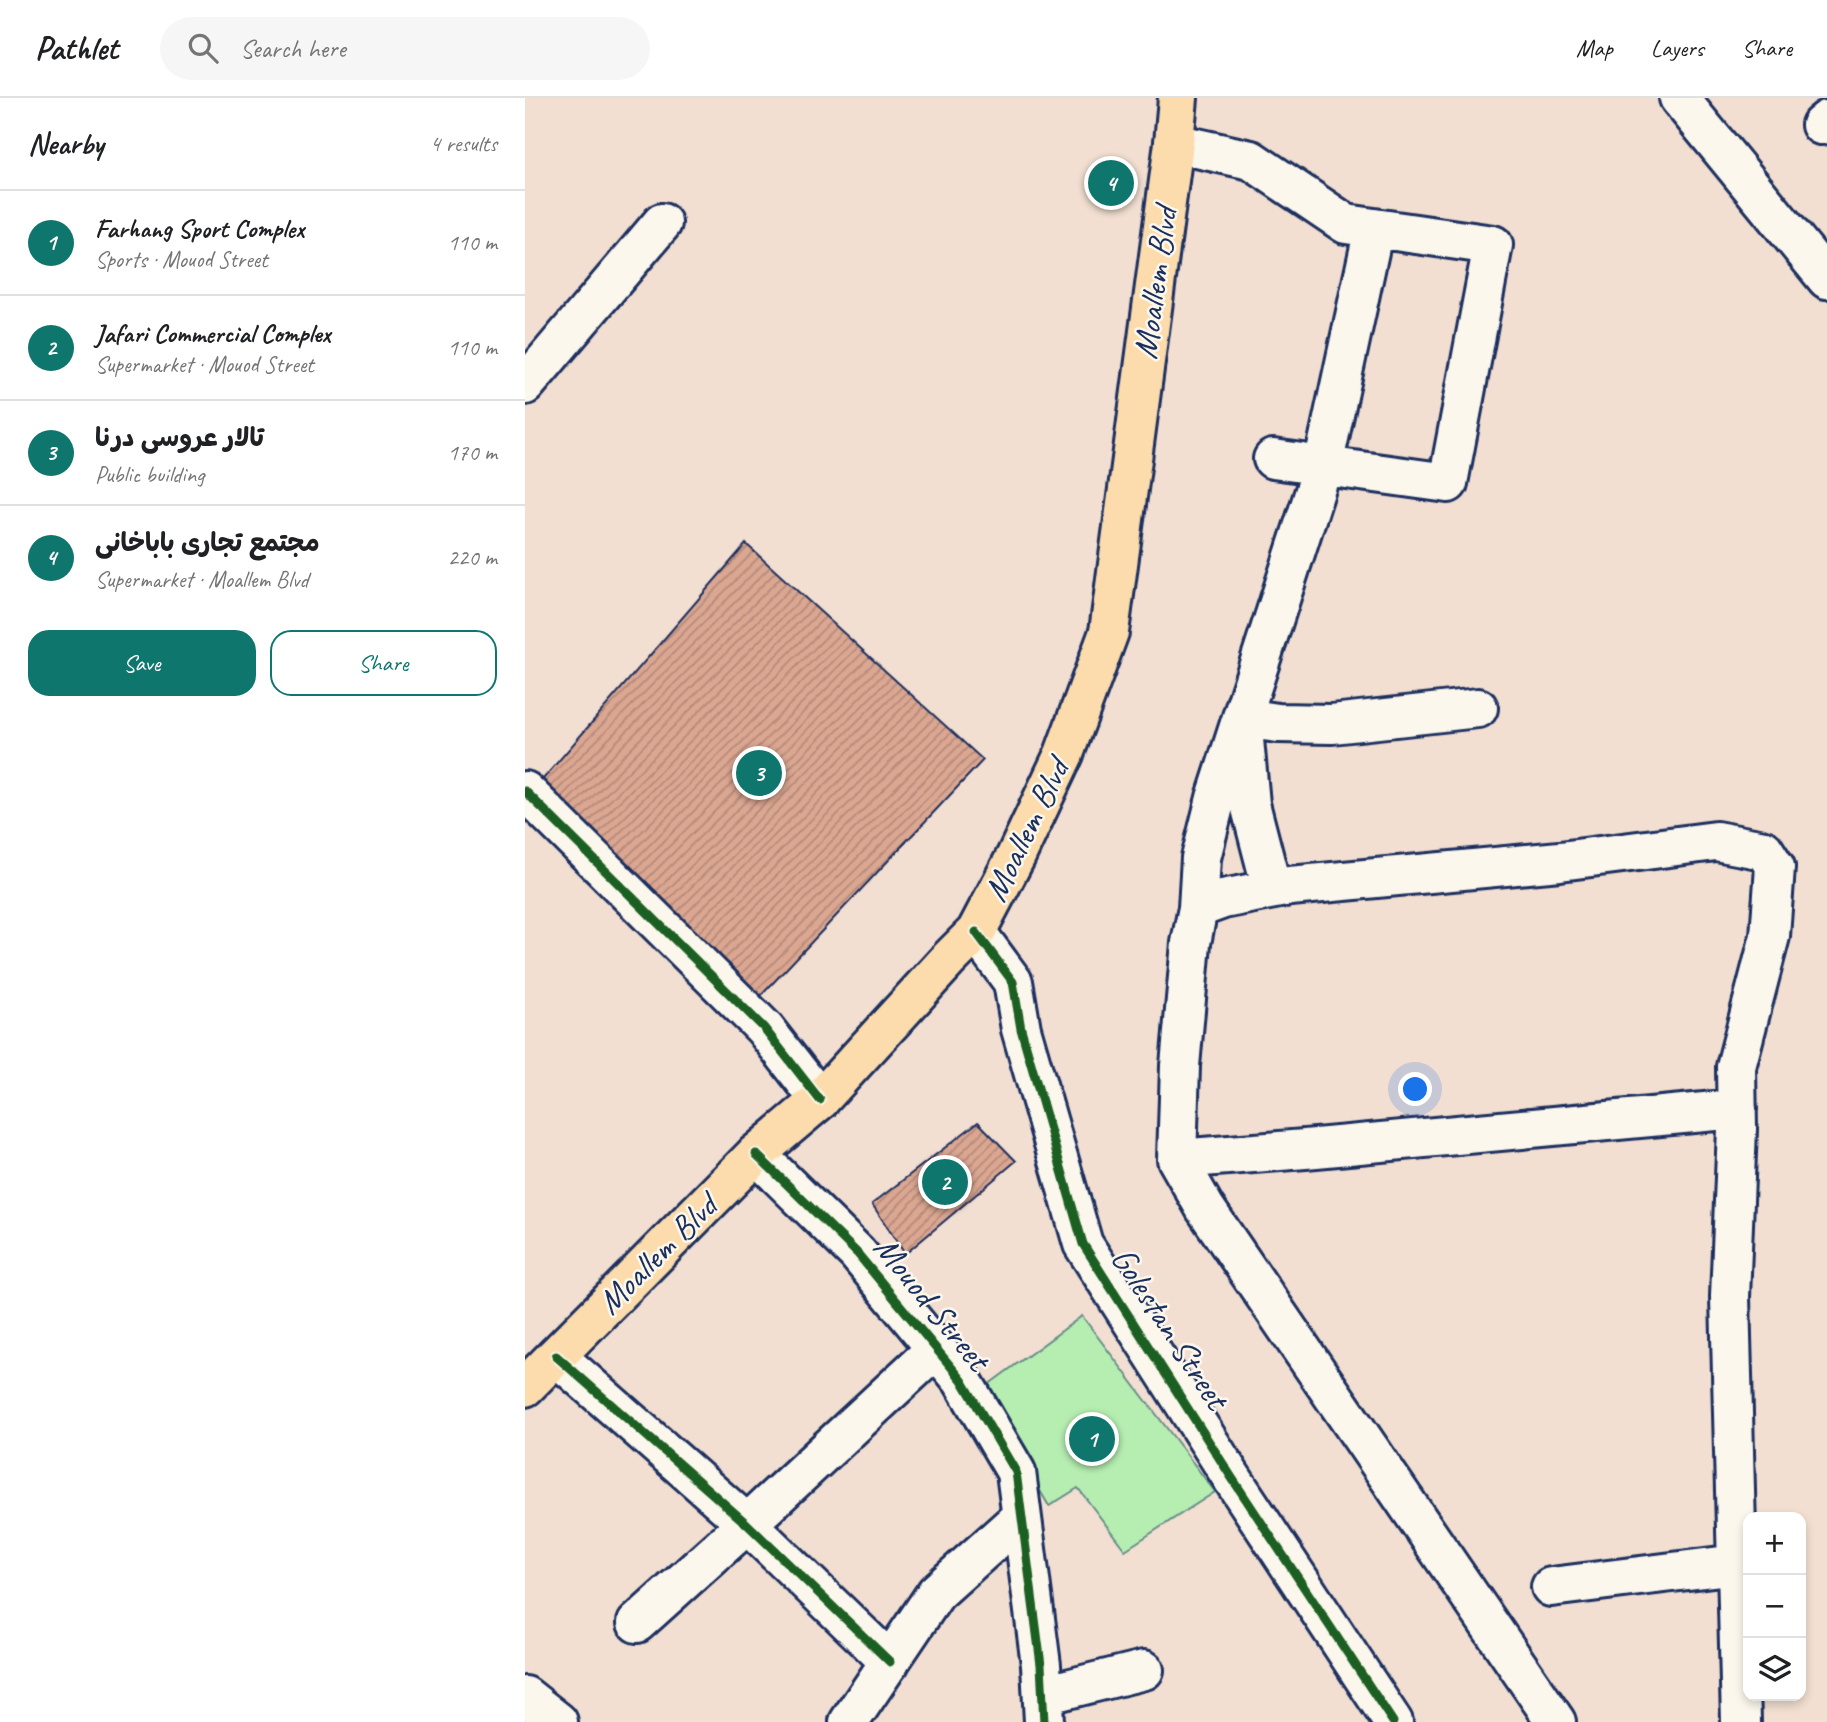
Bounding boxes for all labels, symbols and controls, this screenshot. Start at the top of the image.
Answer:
search box [160,17,650,80]
text: Pathlet [35,27,118,69]
icon: search [184,29,222,67]
text: Search here [240,32,346,65]
text: Map [1576,33,1613,63]
text: Layers [1651,33,1704,63]
text: Share [1742,33,1792,63]
text: Nearby [28,125,104,163]
text: 4 results [430,129,497,158]
pin: 4 [1088,157,1134,209]
street label: Moallem Blvd [1122,199,1189,362]
text: Farhang Sport Complex [95,212,304,245]
text: 1 [46,228,56,257]
text: 110 m [448,228,497,257]
text: Sports · Mouod Street [95,245,268,274]
text: Jafari Commercial Complex [95,317,331,350]
text: 2 [46,333,56,362]
text: 110 m [448,333,497,362]
text: Supermarket · Mouod Street [95,350,314,379]
text: تالار عروسی درنا [95,421,264,454]
text: 3 [46,438,56,467]
text: 170 m [448,438,497,467]
text: Public building [95,460,204,489]
text: مجتمع تجاری باباخانی [95,526,320,559]
text: 4 [46,543,56,572]
text: 220 m [448,543,497,572]
text: Supermarket · Moallem Blvd [95,565,309,594]
button: Save [28,630,256,696]
button: Share [270,630,497,696]
pin: 3 [736,747,782,799]
street label: Moallem Blvd [972,747,1082,908]
your location [1398,1072,1432,1106]
pin: 2 [922,1156,968,1208]
street label: Moallem Blvd [587,1180,731,1324]
street label: Mouod Street [864,1226,1002,1382]
street label: Golestan Street [1101,1238,1241,1420]
pin: 1 [1069,1413,1115,1465]
map controls [1743,1512,1806,1701]
button: + [1743,1512,1806,1575]
button: − [1743,1575,1806,1638]
button: layers [1743,1638,1806,1701]

